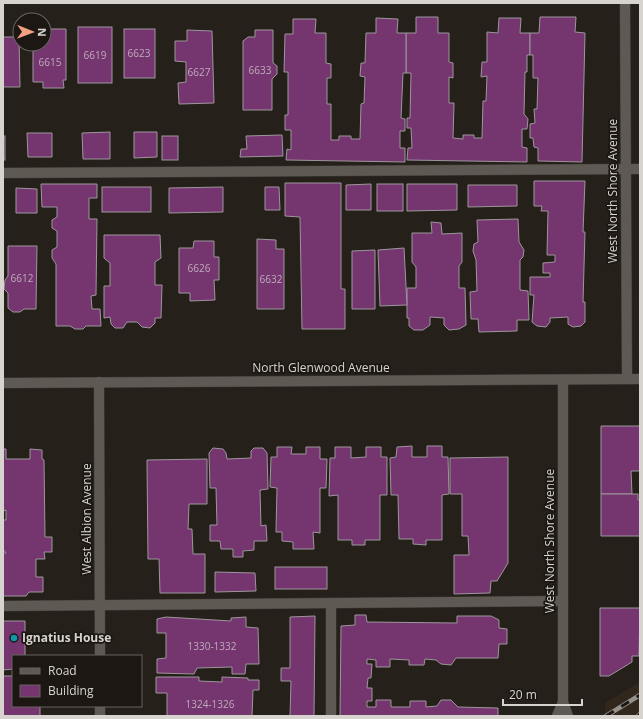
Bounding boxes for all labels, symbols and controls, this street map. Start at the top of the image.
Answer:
north arrow [12,12,52,52]
text: N [35,28,50,37]
house number: 6623 [128,46,151,60]
house number: 6619 [84,48,107,62]
house number: 6615 [39,55,62,69]
house number: 6633 [249,63,272,77]
house number: 6627 [188,65,211,79]
street label: West North Shore Avenue [604,118,621,263]
house number: 6626 [188,261,211,275]
house number: 6612 [11,271,34,285]
house number: 6632 [260,272,283,286]
street label: North Glenwood Avenue [252,359,390,376]
street label: West Albion Avenue [78,463,95,575]
street label: West North Shore Avenue [541,468,558,613]
place label: Ignatius House [22,629,111,646]
marker: Ignatius House [9,633,19,643]
house number: 1330-1332 [188,639,237,653]
legend [12,655,142,707]
text: Road [48,662,77,679]
scale bar [503,681,582,707]
text: Building [48,682,94,699]
text: 20 m [509,686,537,703]
house number: 1324-1326 [186,697,235,711]

